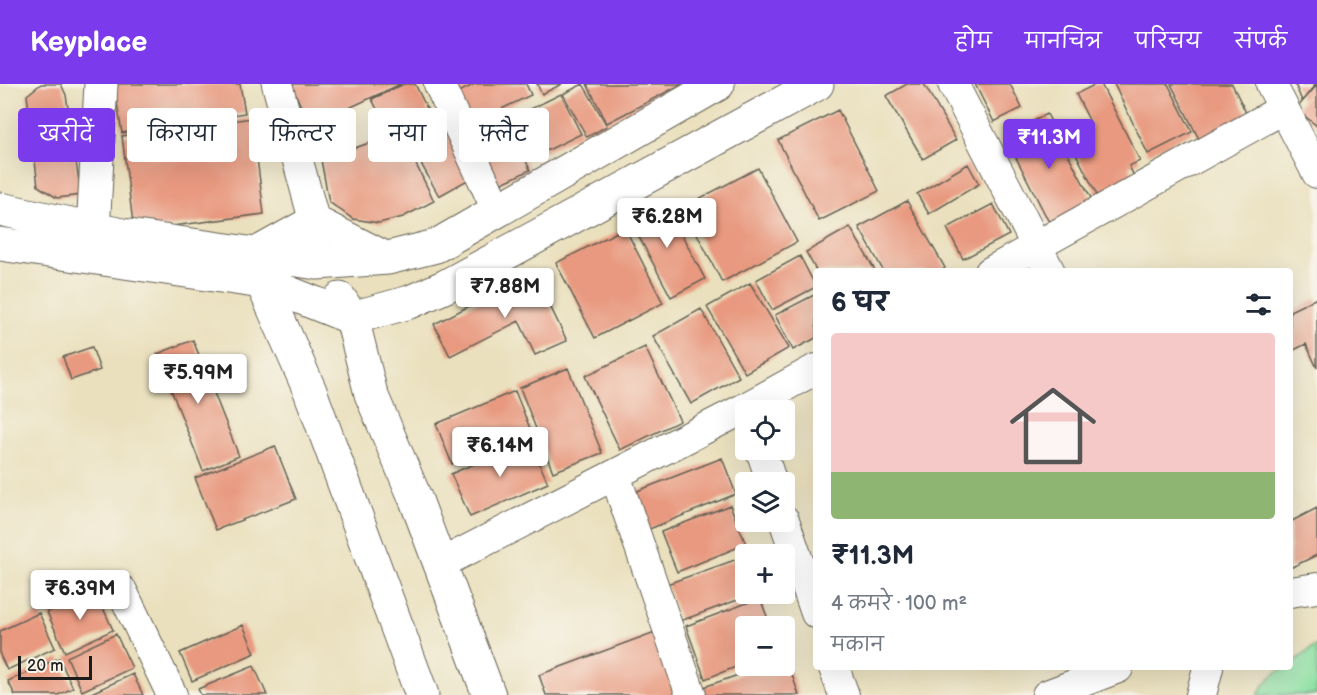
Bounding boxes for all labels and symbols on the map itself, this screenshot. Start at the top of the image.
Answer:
pin: ₹11.3M [1000,119,1098,170]
pin: ₹6.28M [618,198,716,249]
pin: ₹7.88M [456,268,554,319]
pin: ₹5.99M [149,354,247,405]
pin: ₹6.14M [451,427,549,478]
pin: ₹6.39M [31,570,129,621]
scale bar [18,653,92,680]

